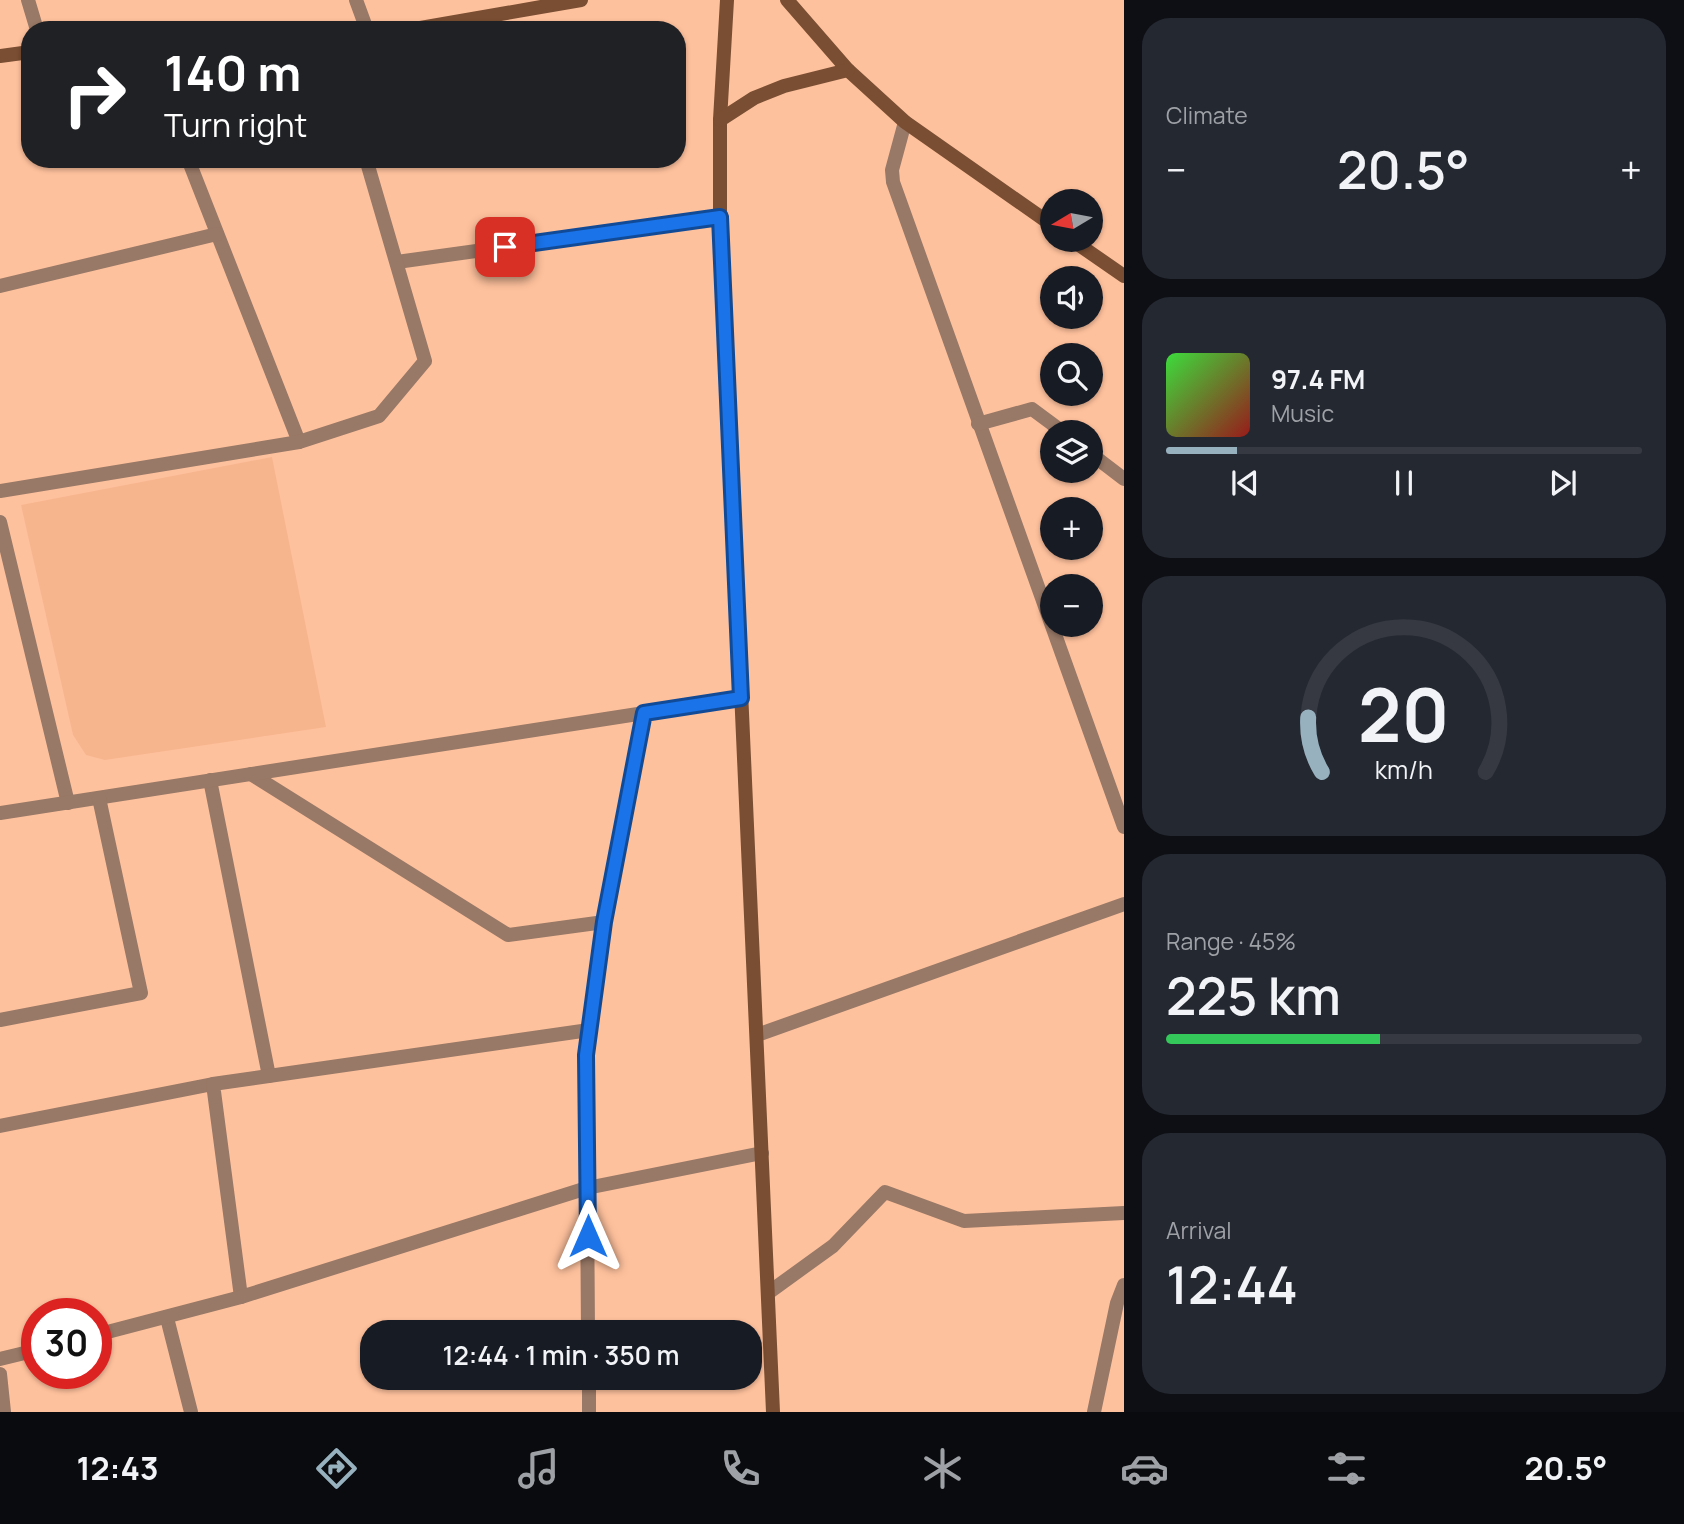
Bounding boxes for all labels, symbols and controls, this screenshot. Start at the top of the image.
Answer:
text: 140 m [164,39,301,106]
icon: right [49,49,140,140]
text: Climate [1166,99,1248,131]
text: Turn right [164,103,307,147]
text: 20.5° [1337,134,1470,205]
text: − [1166,143,1187,195]
text: + [1620,143,1642,195]
north arrow [1040,189,1102,252]
map controls [1040,189,1103,637]
pin [475,217,535,277]
icon: arrive [486,228,524,266]
button: sound [1040,266,1103,329]
button: search [1040,343,1103,406]
text: 97.4 FM [1271,361,1365,397]
text: Music [1271,397,1334,429]
button: layers [1040,420,1103,483]
icon: previous [1226,464,1264,502]
icon: pause [1385,464,1423,502]
icon: next [1544,464,1582,502]
button: + [1040,497,1103,560]
button: − [1040,574,1103,637]
text: 20 [1358,664,1450,764]
text: km/h [1375,752,1433,787]
text: Range · 45% [1166,925,1296,957]
text: 225 km [1166,960,1341,1031]
position arrow [551,1199,625,1273]
text: Arrival [1166,1214,1232,1246]
text: 12:44 [1166,1249,1298,1320]
speed limit sign: 30 [21,1298,112,1389]
text: 12:44 · 1 min · 350 m [443,1337,679,1373]
icon: directions [312,1444,361,1493]
icon: music [514,1444,563,1493]
icon: phone [716,1444,765,1493]
icon: climate [918,1444,967,1493]
icon: car [1120,1444,1169,1493]
icon: filters [1322,1444,1371,1493]
text: 12:43 [77,1446,159,1490]
text: 20.5° [1524,1446,1607,1490]

